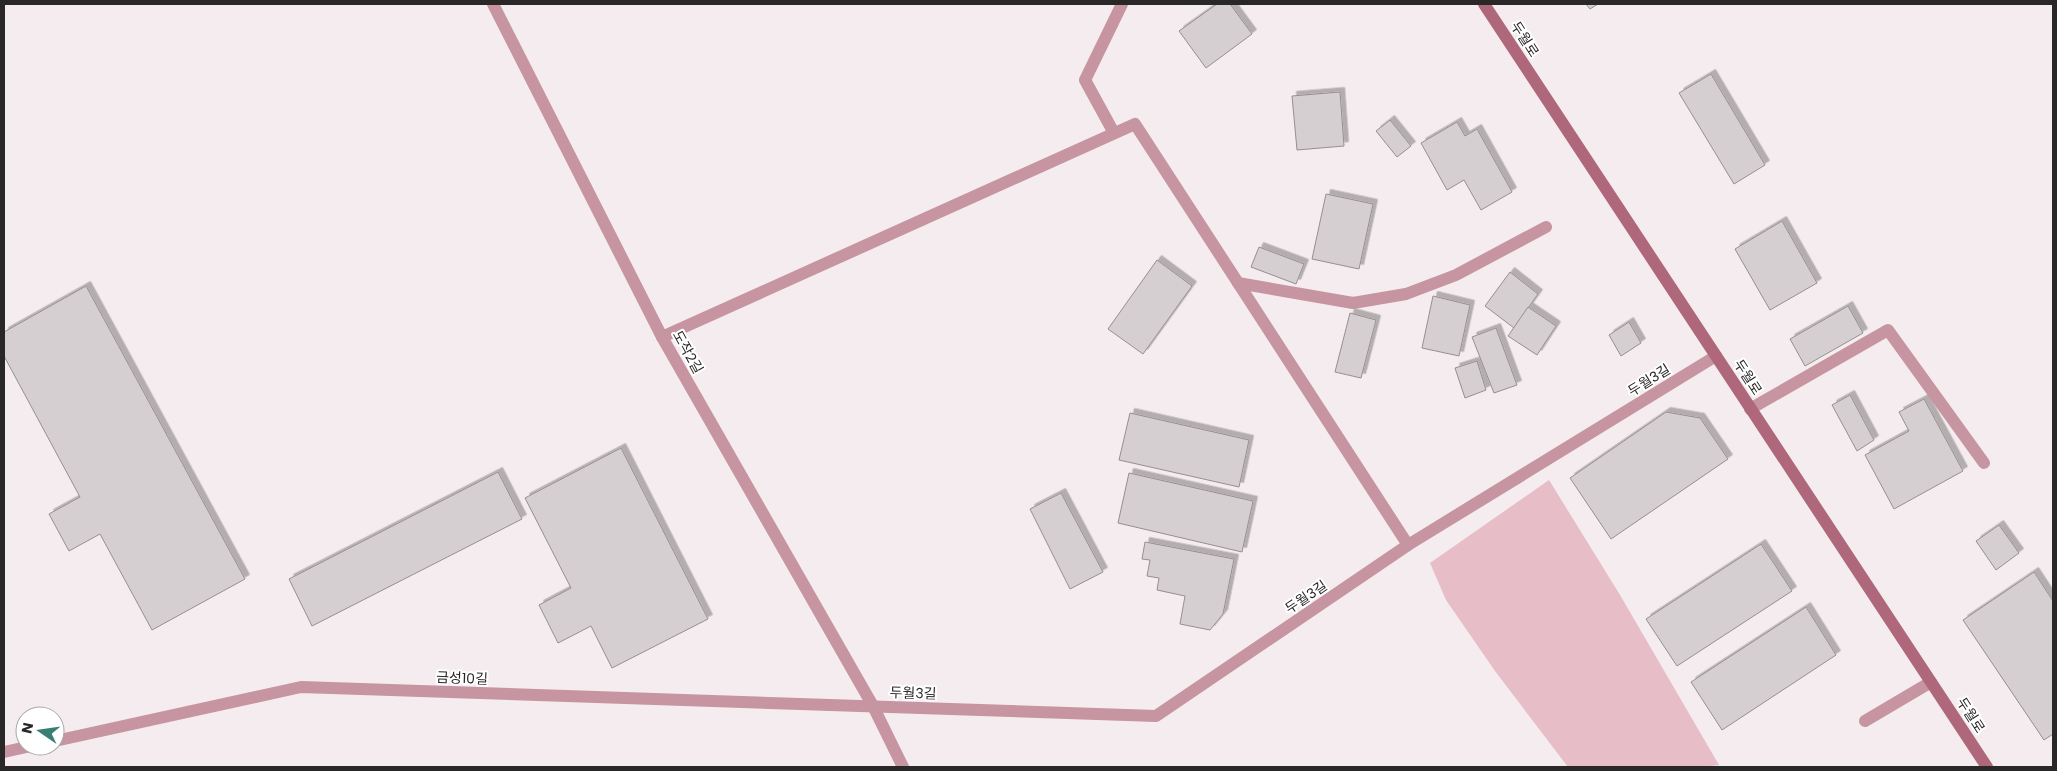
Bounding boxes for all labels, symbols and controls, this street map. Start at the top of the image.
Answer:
street label: 두월로 [1506,17,1544,61]
street label: 도작2길 [668,327,708,377]
street label: 두월로 [1729,355,1767,399]
street label: 두월3길 [1624,359,1674,401]
street label: 두월3길 [1281,576,1331,618]
street label: 금성10길 [436,667,488,689]
street label: 두월3길 [889,682,937,704]
street label: 두월로 [1952,693,1990,737]
north arrow [15,706,65,756]
text: N [16,721,38,735]

